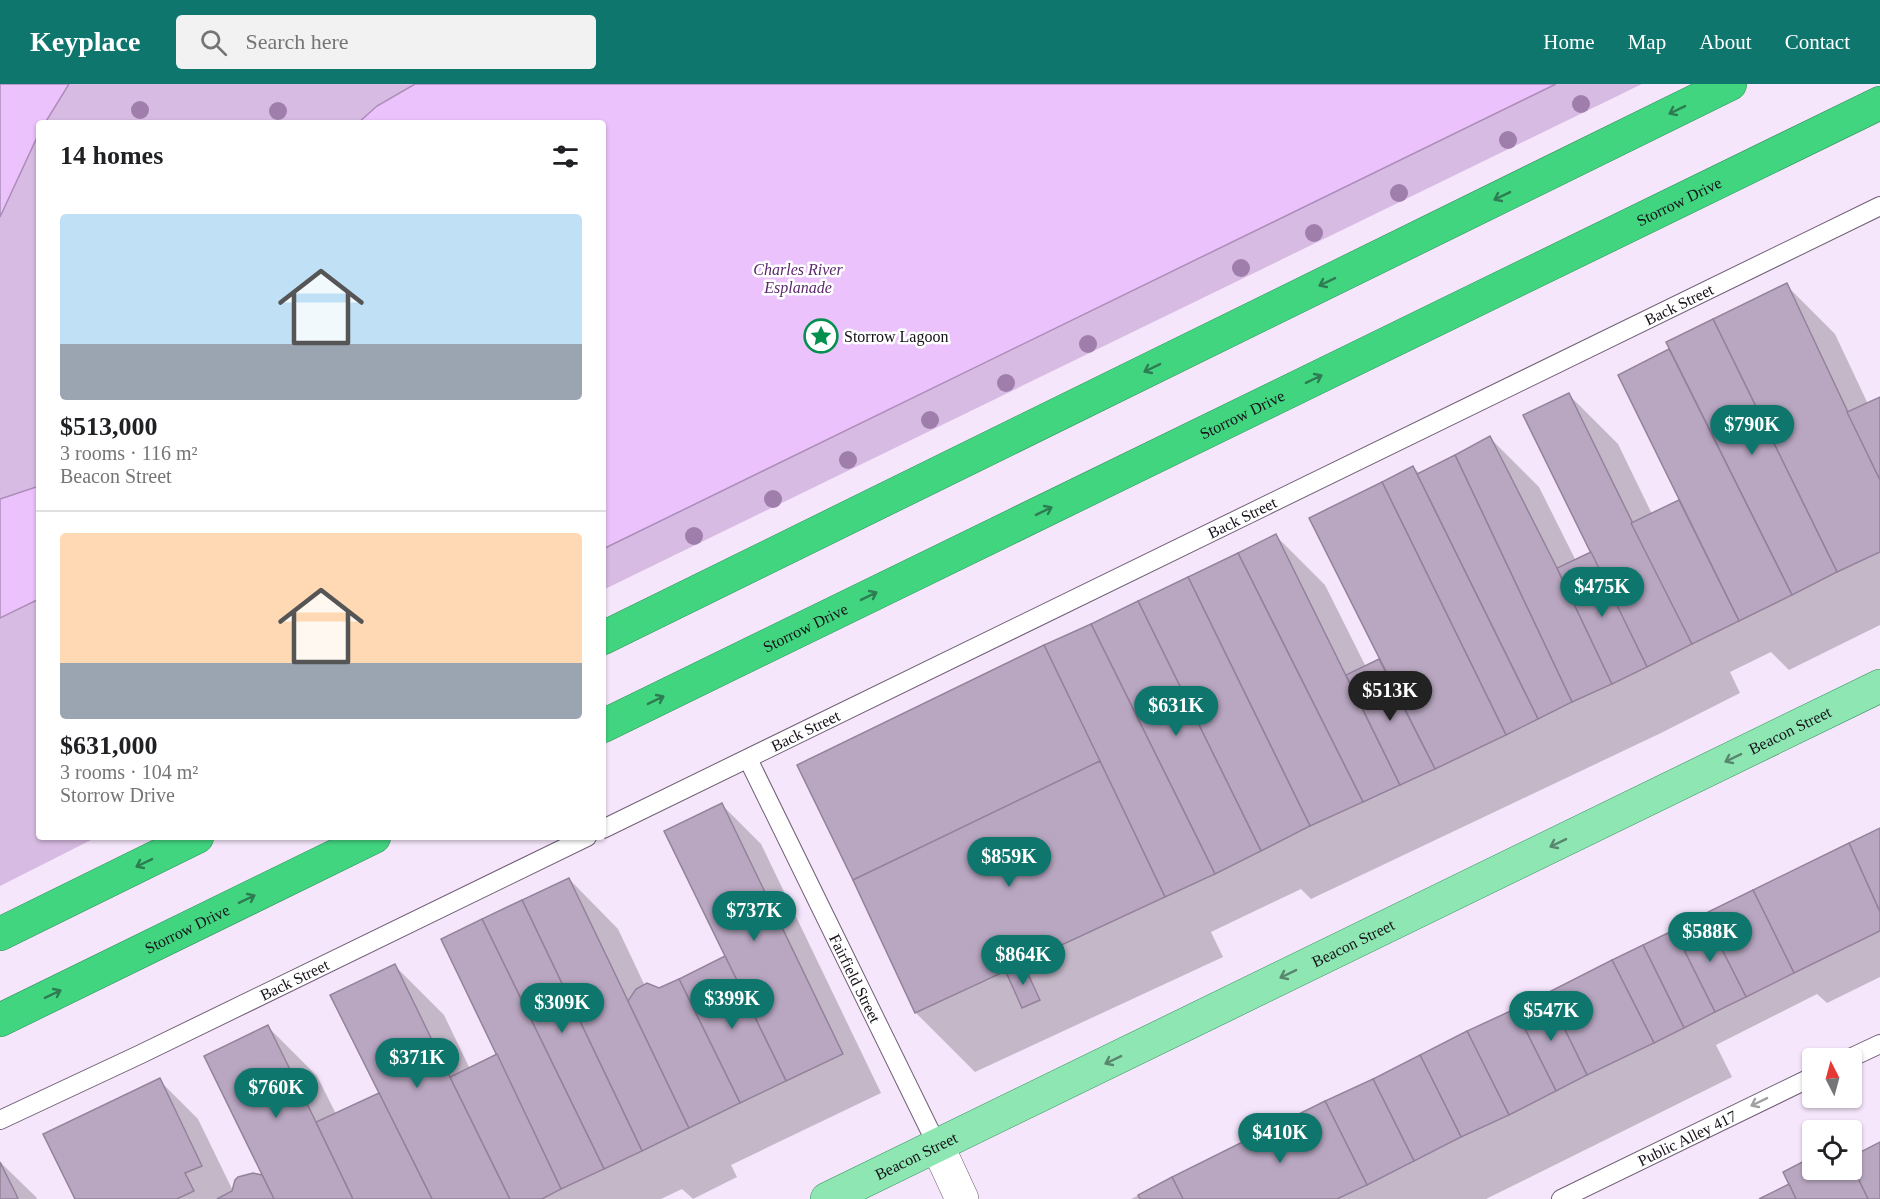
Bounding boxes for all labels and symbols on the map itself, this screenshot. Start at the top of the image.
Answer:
one-way arrow [1669,104,1687,116]
street label: Storrow Drive [1634,174,1724,229]
one-way arrow [1494,190,1512,202]
park label: Charles River Esplanade [753,261,843,297]
one-way arrow [1319,276,1337,288]
street label: Back Street [1642,280,1717,329]
place icon: Storrow Lagoon [803,318,839,354]
place label: Storrow Lagoon [844,328,948,346]
one-way arrow [1144,362,1162,374]
one-way arrow [1304,373,1322,385]
street label: Storrow Drive [1197,387,1287,443]
pin: $790K [1710,405,1794,456]
street label: Back Street [1205,494,1280,542]
one-way arrow [1034,504,1052,516]
pin: $475K [1560,567,1644,618]
one-way arrow [859,590,877,602]
street label: Storrow Drive [760,600,851,656]
pin: $513K [1348,671,1432,722]
pin: $631K [1134,686,1218,737]
one-way arrow [646,694,664,706]
street label: Beacon Street [1746,703,1834,758]
street label: Back Street [768,707,843,755]
one-way arrow [1724,752,1742,764]
pin: $859K [967,837,1051,888]
one-way arrow [1549,838,1567,850]
one-way arrow [136,857,154,869]
pin: $737K [712,891,796,942]
one-way arrow [237,893,255,904]
street label: Storrow Drive [142,901,232,957]
pin: $588K [1668,912,1752,963]
street label: Beacon Street [1309,916,1398,970]
street label: Fairfield Street [826,931,884,1026]
pin: $864K [981,935,1065,986]
street label: Back Street [257,956,332,1004]
one-way arrow [1279,969,1297,981]
pin: $399K [690,979,774,1030]
pin: $309K [520,983,604,1034]
one-way arrow [43,988,61,999]
pin: $547K [1509,991,1593,1042]
pin: $371K [375,1038,459,1089]
north arrow [1802,1048,1862,1108]
one-way arrow [1104,1054,1122,1066]
pin: $760K [234,1068,318,1119]
one-way arrow [1751,1097,1769,1109]
street label: Public Alley 417 [1635,1107,1739,1169]
pin: $410K [1238,1113,1322,1164]
street label: Beacon Street [872,1129,961,1183]

